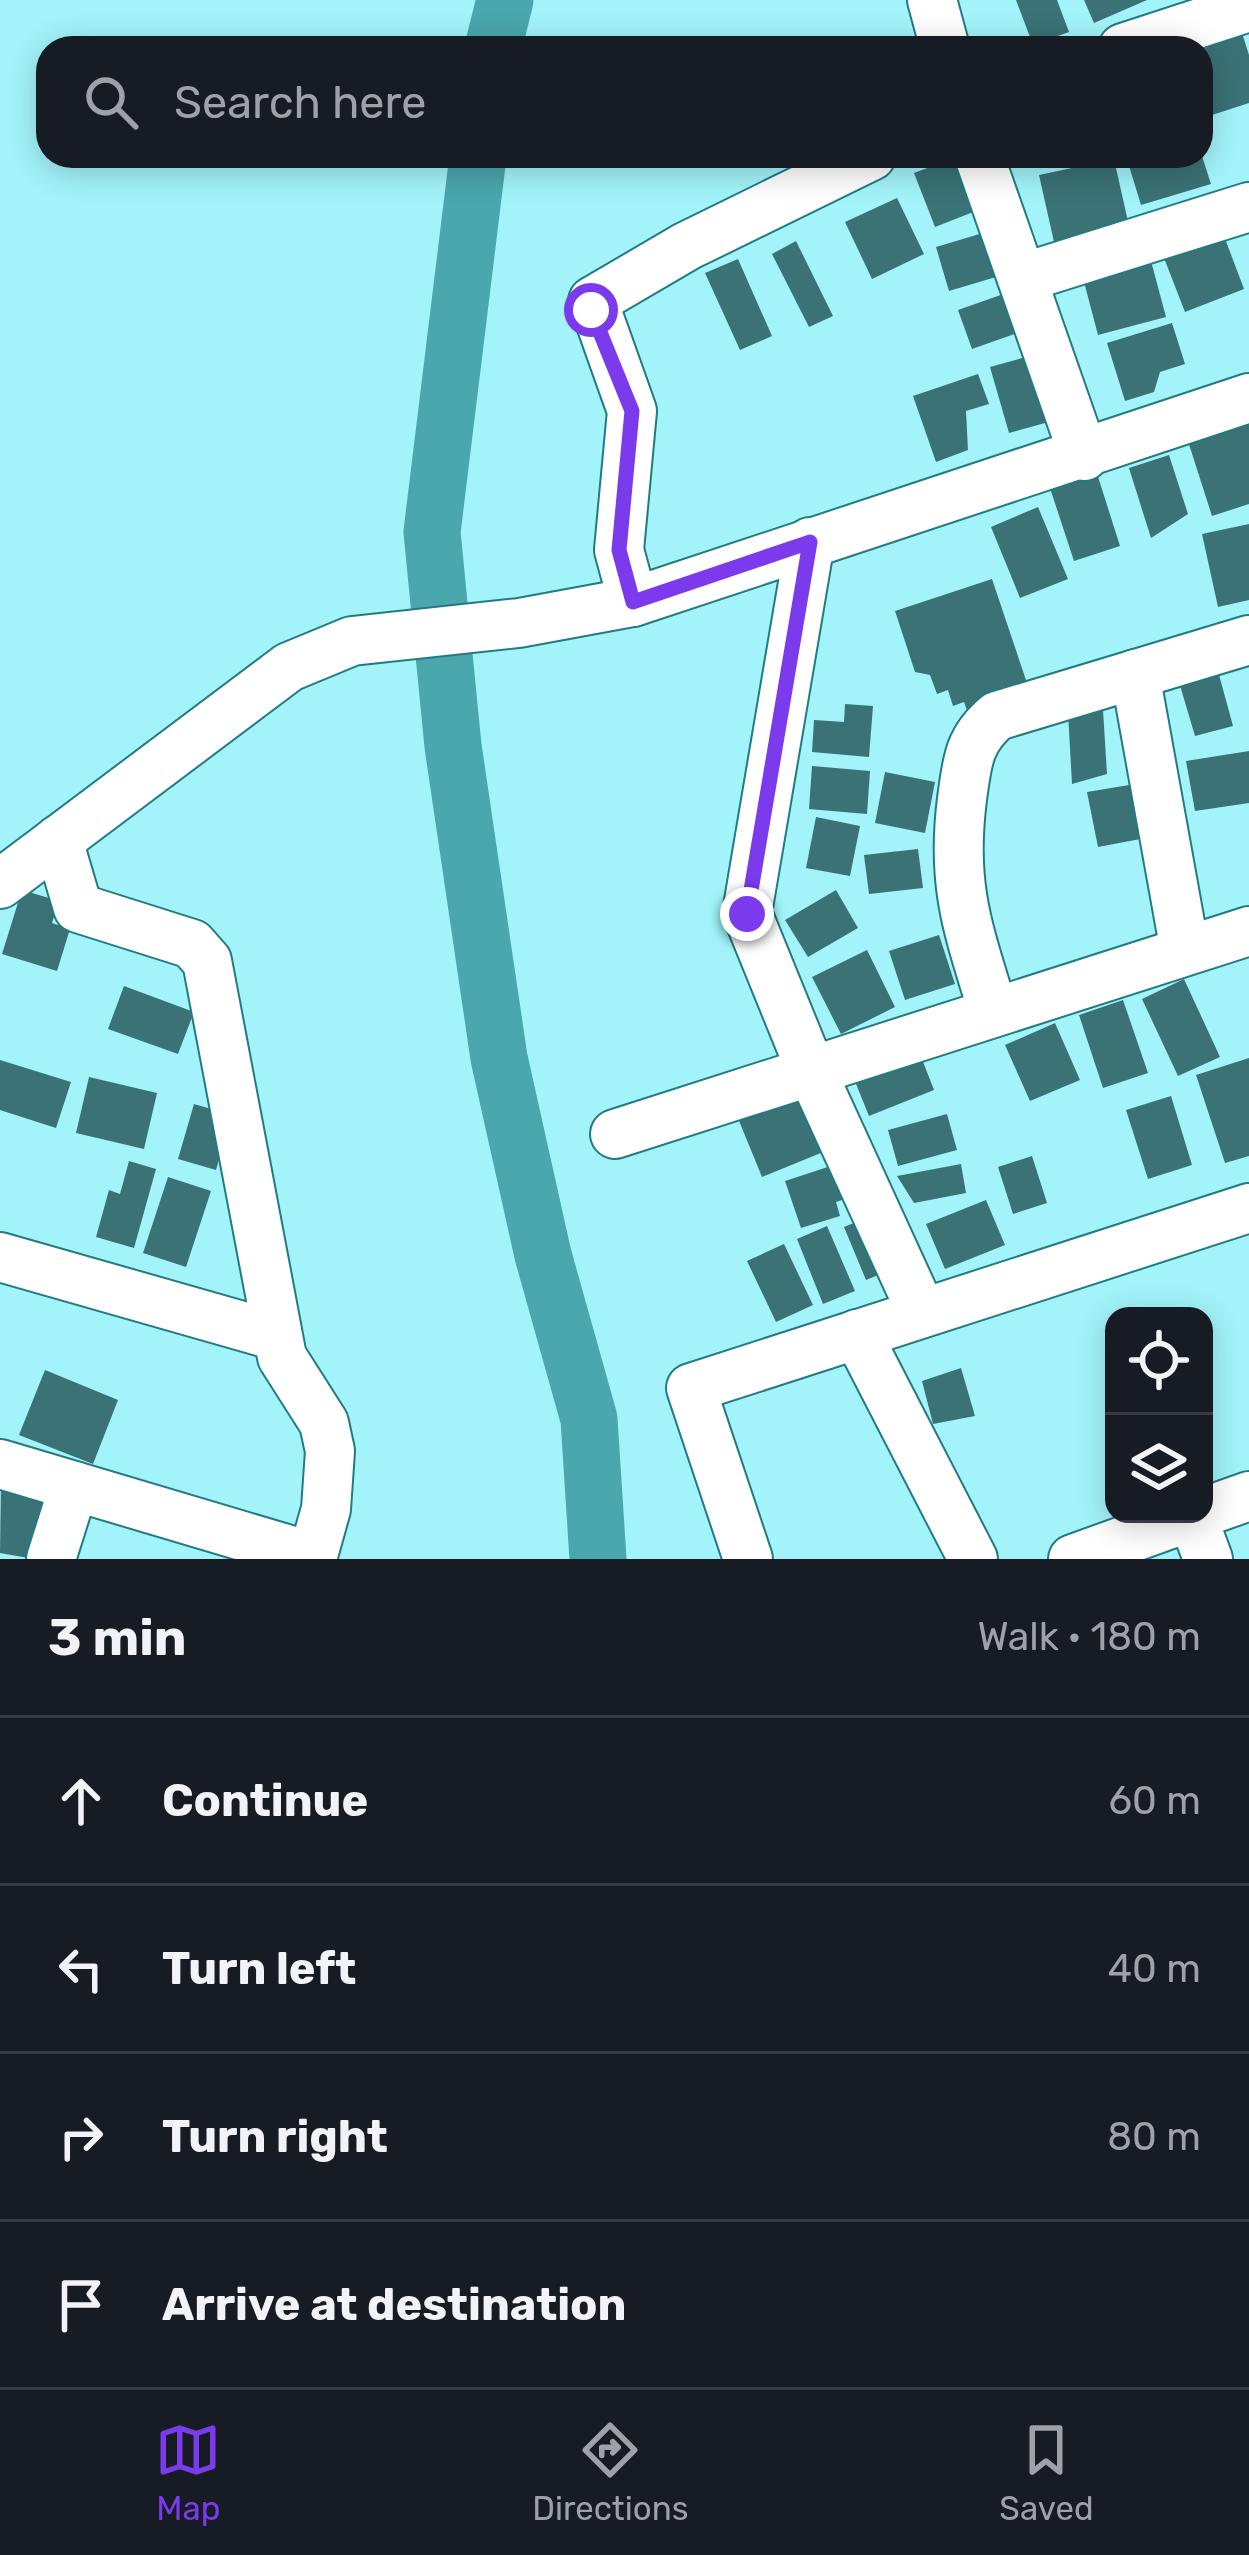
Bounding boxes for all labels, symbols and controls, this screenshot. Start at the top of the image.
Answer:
search box [36,36,1213,168]
icon: search [78,69,144,135]
text: Search here [174,76,426,129]
route start [564,283,618,337]
route end [720,887,774,941]
map controls [1105,1307,1213,1523]
button: locate [1105,1307,1213,1415]
button: layers [1105,1415,1213,1523]
text: 3 min [48,1607,187,1668]
text: Walk · 180 m [977,1614,1201,1660]
icon: ahead [48,1768,114,1834]
text: Continue [162,1774,368,1827]
text: 60 m [1108,1778,1201,1824]
icon: left [48,1936,114,2002]
text: Turn left [162,1942,356,1995]
text: 40 m [1108,1946,1201,1992]
icon: right [48,2104,114,2170]
text: Turn right [162,2110,388,2163]
text: 80 m [1107,2114,1201,2160]
icon: arrive [48,2272,114,2338]
text: Arrive at destination [162,2278,627,2331]
tab: Map [155,2417,221,2528]
tab: Directions [532,2417,689,2528]
tab: Saved [999,2417,1094,2528]

